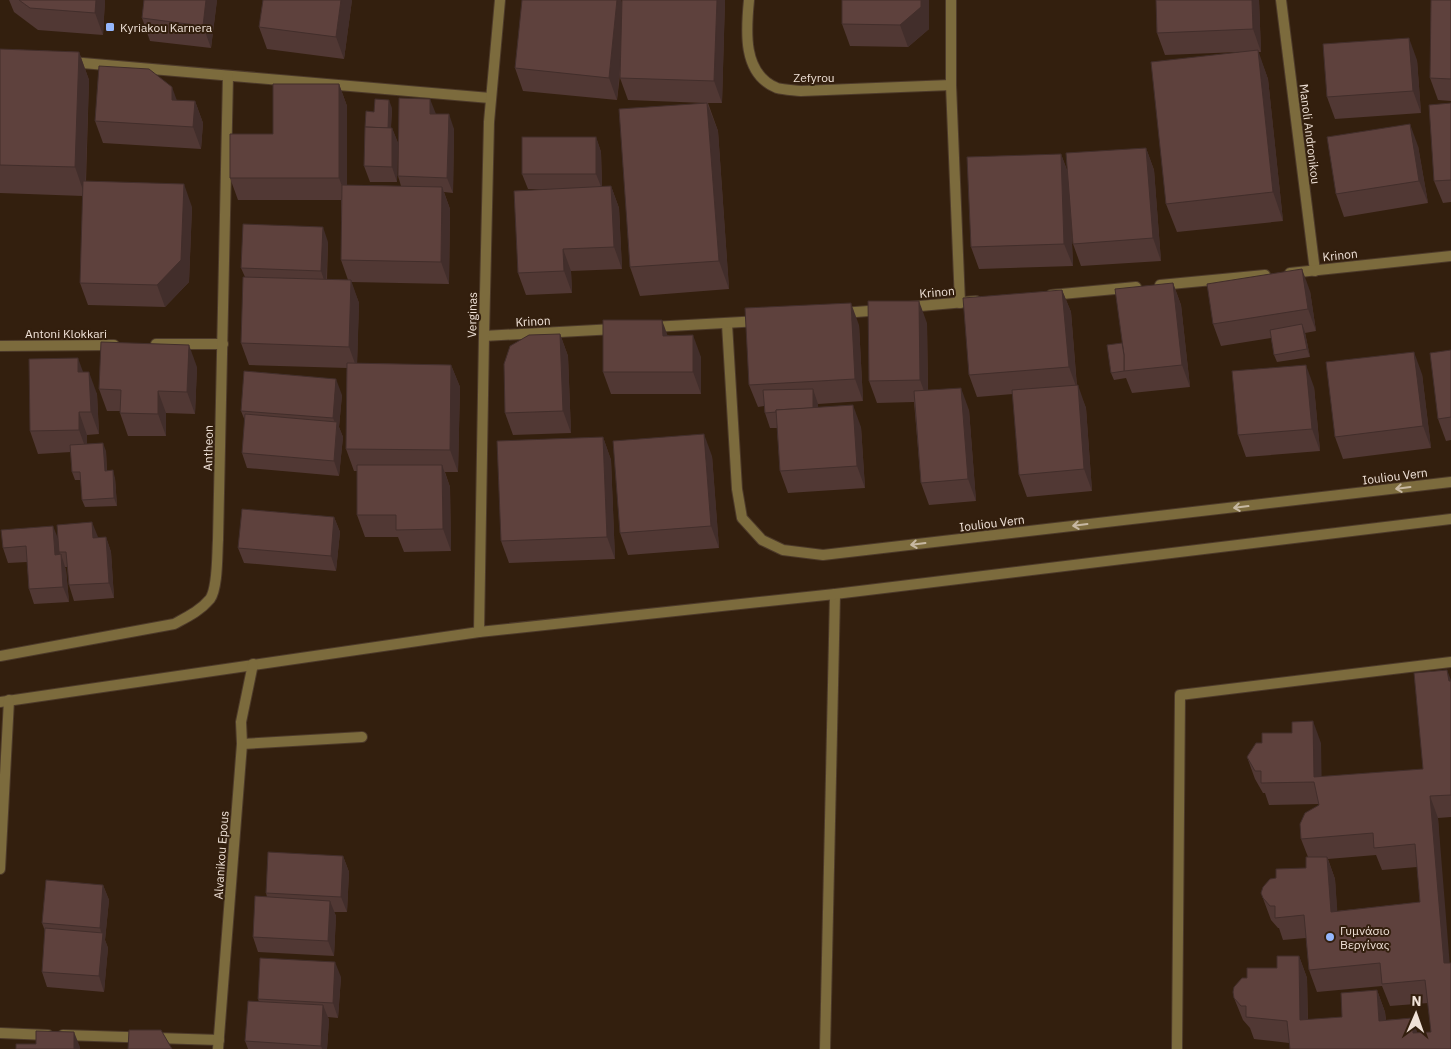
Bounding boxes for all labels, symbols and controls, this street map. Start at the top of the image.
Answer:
place label: Kyriakou Karnera [120,20,213,35]
marker: Kyriakou Karnera [104,21,116,33]
street label: Zefyrou [793,70,835,85]
street label: Manoli Andronikou [1296,83,1324,185]
street label: Krinon [1322,246,1358,264]
street label: Krinon [919,283,955,301]
street label: Verginas [464,292,480,338]
street label: Krinon [515,313,551,329]
street label: Antoni Klokkari [25,326,107,341]
street label: Antheon [200,425,216,471]
street label: Iouliou Vern [1361,465,1429,487]
one-way arrow [1395,483,1411,493]
one-way arrow [1233,502,1249,512]
street label: Iouliou Vern [958,512,1026,534]
one-way arrow [1072,520,1088,530]
one-way arrow [911,539,927,549]
street label: Alvanikou Epous [210,810,232,900]
place label: Γυμνάσιο Βεργίνας [1340,923,1390,952]
marker: Γυμνάσιο Βεργίνας [1324,931,1336,943]
north arrow [1391,989,1441,1039]
text: N [1411,992,1422,1010]

